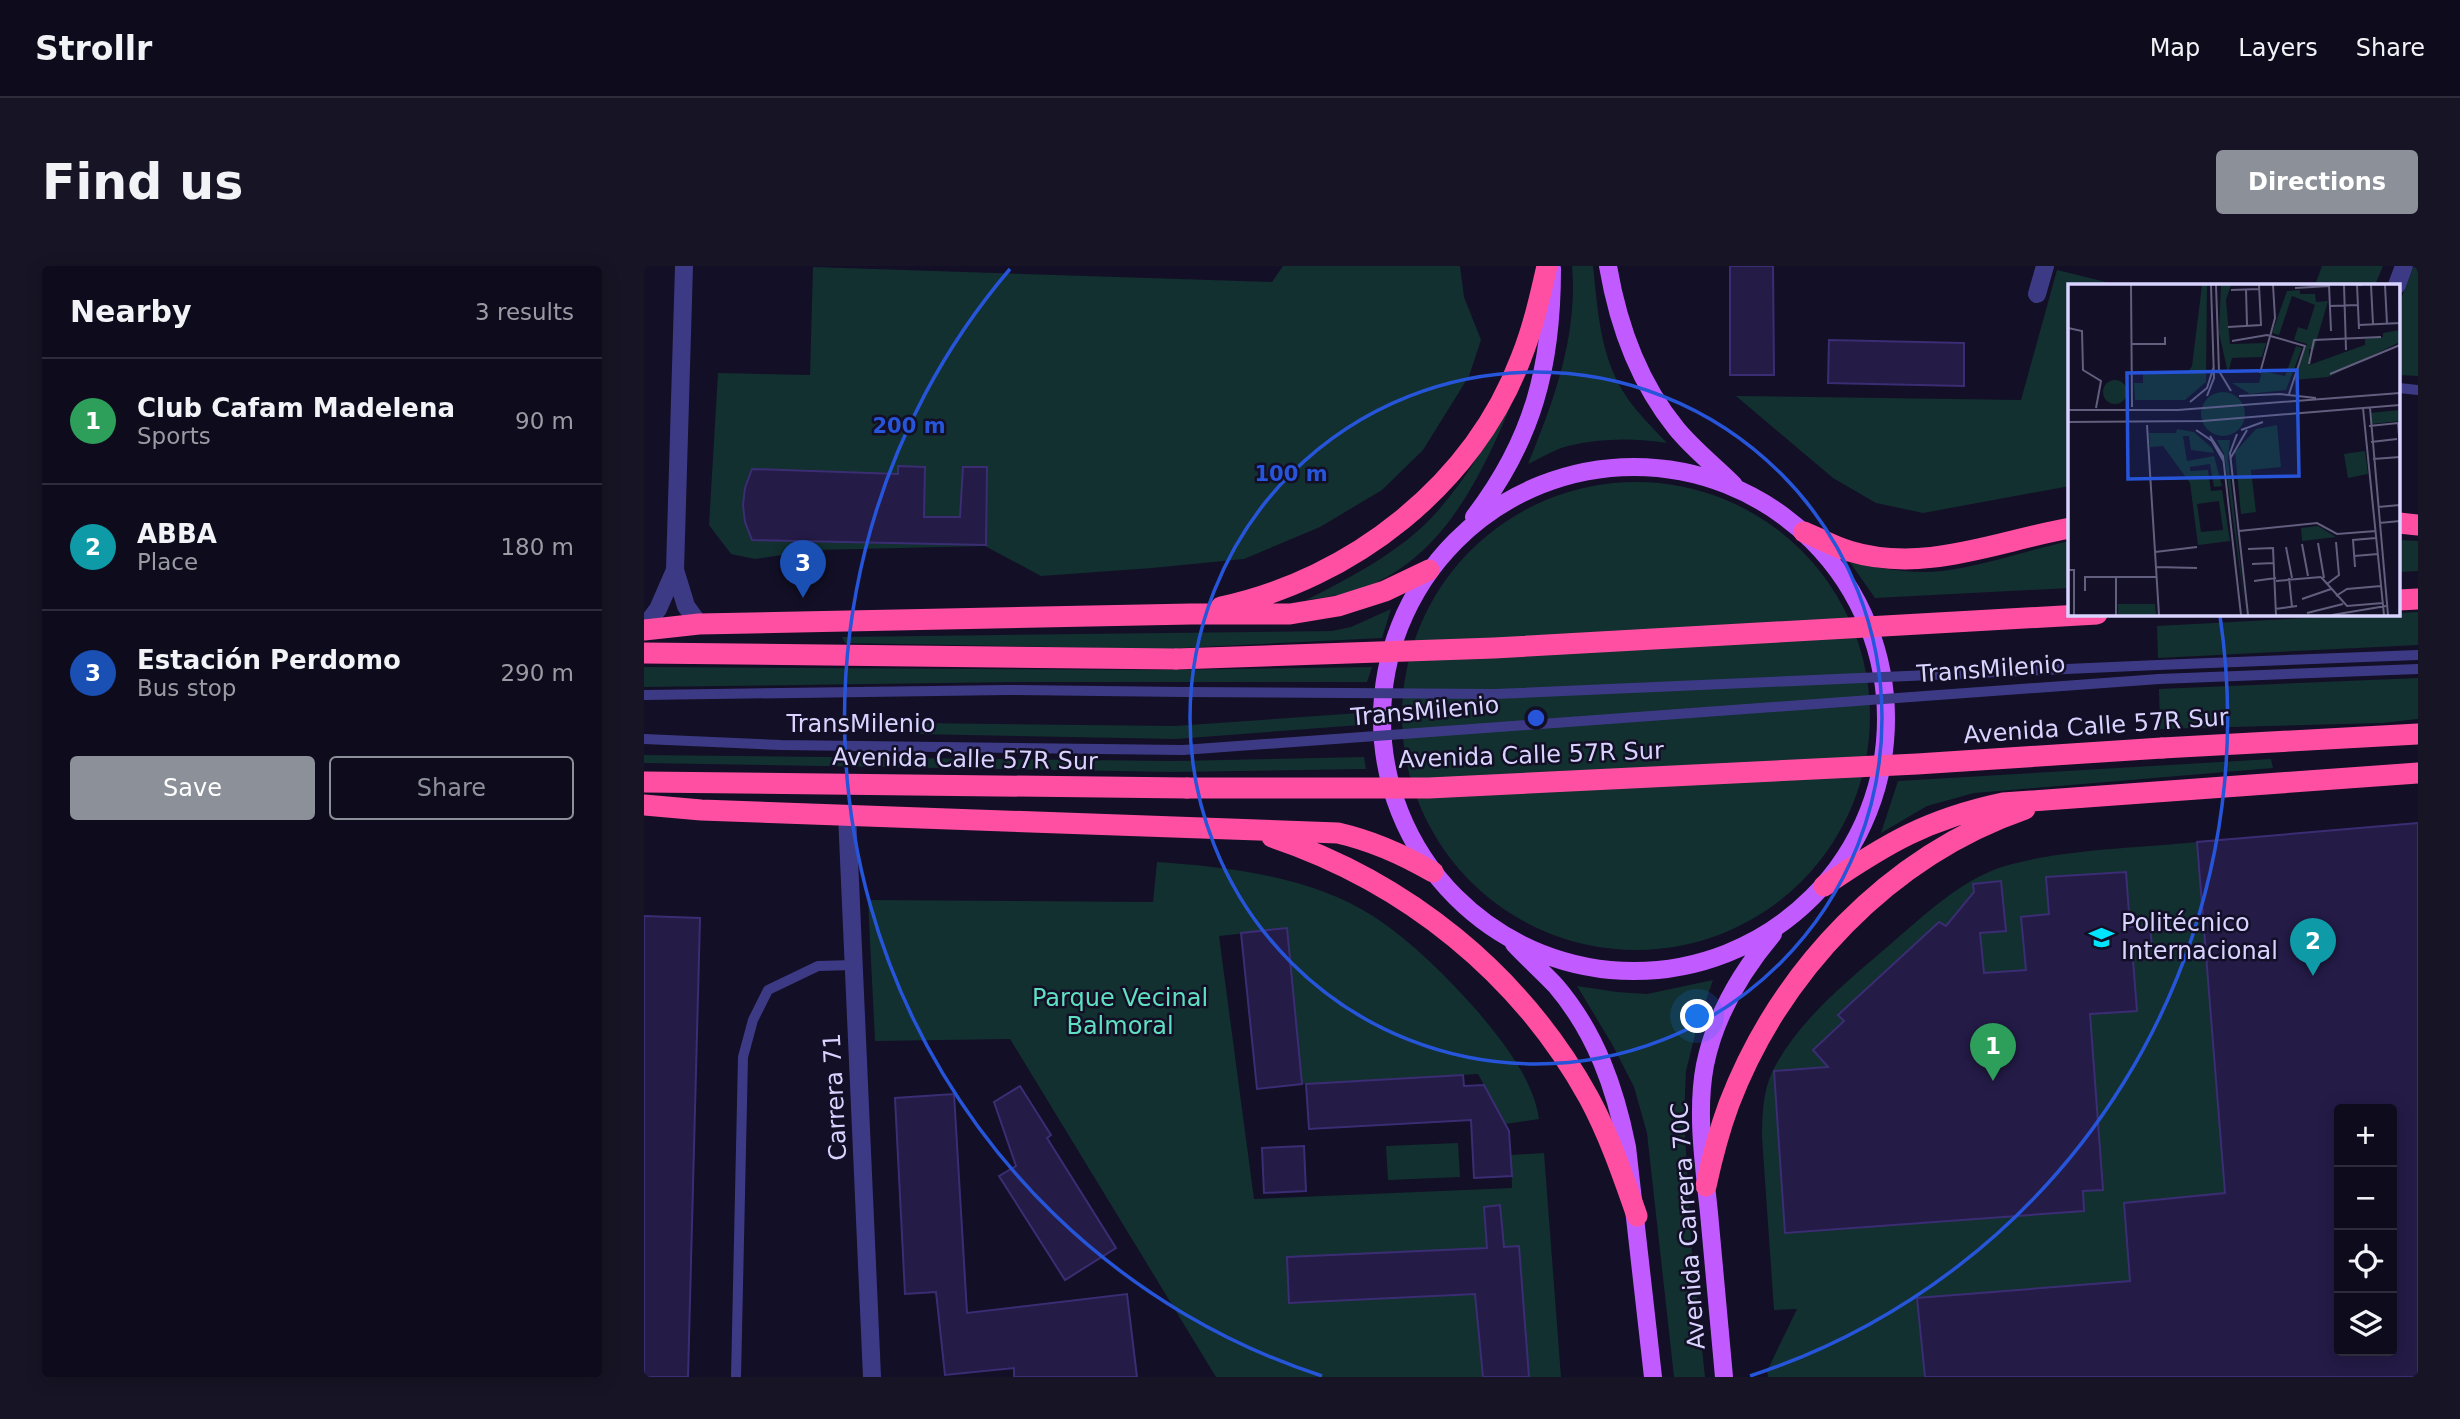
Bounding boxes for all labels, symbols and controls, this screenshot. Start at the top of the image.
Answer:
text: Strollr [35,29,152,68]
text: Map [2150,34,2200,62]
text: Layers [2238,34,2318,62]
text: Share [2356,34,2425,62]
button: Directions [2216,150,2418,214]
text: Find us [42,154,243,211]
inset map [2068,284,2400,616]
text: Nearby [70,294,192,329]
text: 3 results [475,299,574,325]
text: Club Cafam Madelena [137,393,455,423]
text: 1 [85,408,101,434]
text: 90 m [515,408,574,434]
text: 200 m [872,414,946,438]
text: Sports [137,423,211,449]
text: 100 m [1254,462,1328,486]
text: ABBA [137,519,217,549]
text: 2 [85,534,101,560]
text: 180 m [500,534,574,560]
pin: 3 [780,540,826,598]
text: Place [137,549,198,575]
text: Estación Perdomo [137,645,401,675]
street label: TransMilenio [1915,650,2066,688]
text: 3 [85,660,101,686]
text: 290 m [500,660,574,686]
text: Bus stop [137,675,236,701]
street label: TransMilenio [1349,691,1500,732]
street label: Avenida Calle 57R Sur [1962,703,2230,749]
centre of rings [1524,706,1548,730]
street label: TransMilenio [786,710,935,738]
street label: Avenida Calle 57R Sur [1398,736,1664,774]
street label: Avenida Calle 57R Sur [832,743,1098,775]
button: Save [70,756,315,820]
button: Share [329,756,574,820]
place label: Politécnico Internacional [2121,909,2278,965]
pin: 2 [2290,918,2336,976]
school or university icon: Politécnico Internacional [2087,923,2115,951]
park label: Parque Vecinal Balmoral [1032,984,1208,1040]
your location [1680,999,1714,1033]
pin: 1 [1970,1023,2016,1081]
street label: Carrera 71 [818,1032,852,1162]
street label: Avenida Carrera 70C [1665,1101,1711,1351]
map controls [2334,1104,2397,1356]
button: + [2334,1104,2397,1167]
button: − [2334,1167,2397,1230]
button: locate [2334,1230,2397,1293]
button: layers [2334,1293,2397,1356]

